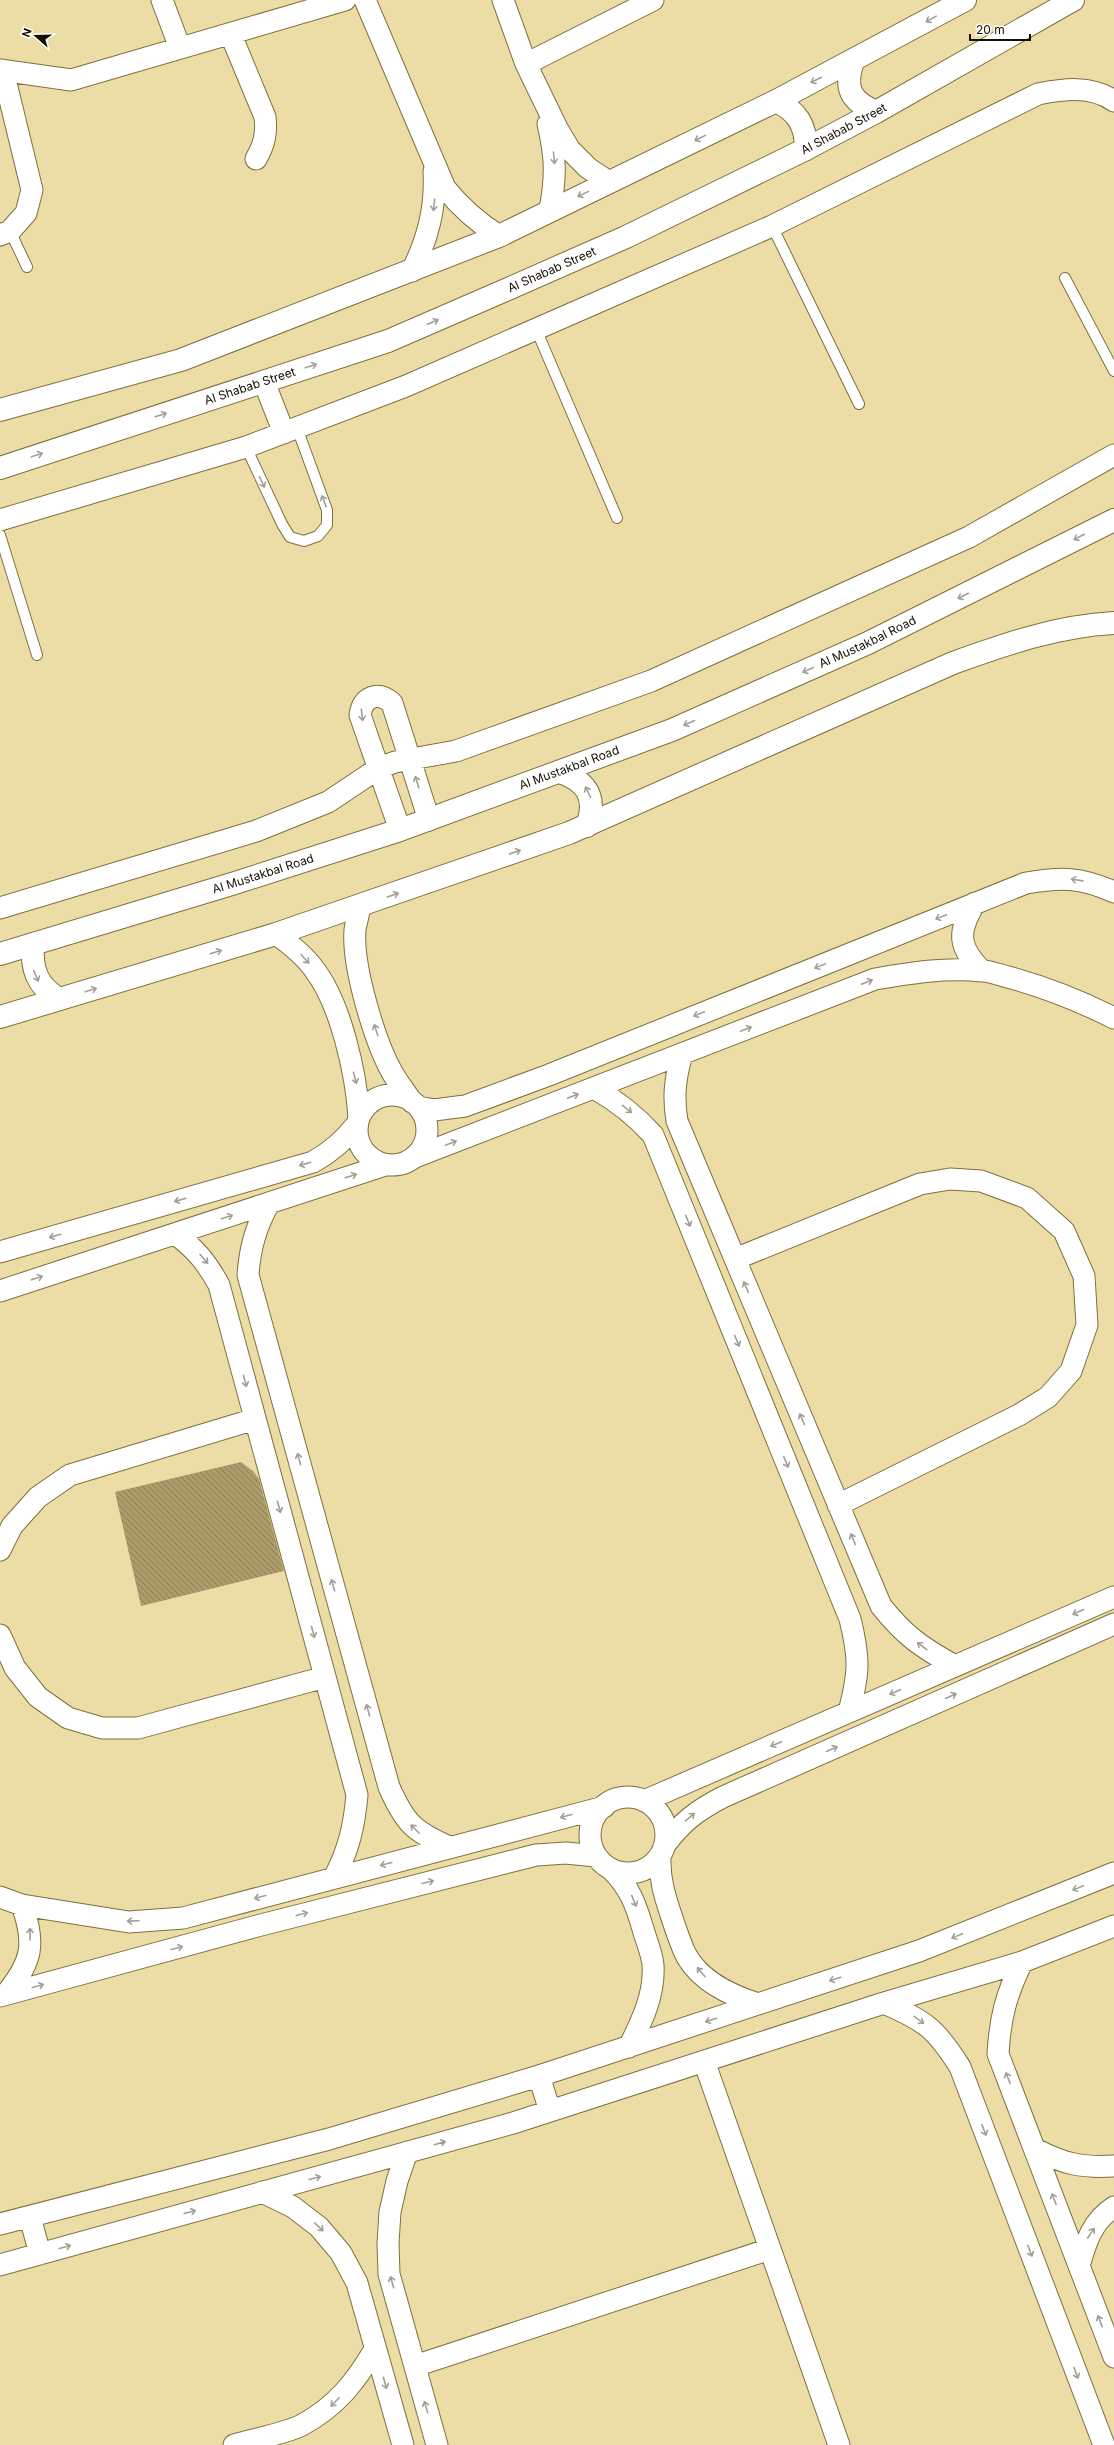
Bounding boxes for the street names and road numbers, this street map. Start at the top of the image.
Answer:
street label: Al Shabab Street [798,100,889,157]
street label: Al Shabab Street [505,243,598,295]
street label: Al Shabab Street [202,364,297,408]
street label: Al Mustakbal Road [816,612,918,671]
street label: Al Mustakbal Road [517,742,621,793]
street label: Al Mustakbal Road [210,850,316,896]

